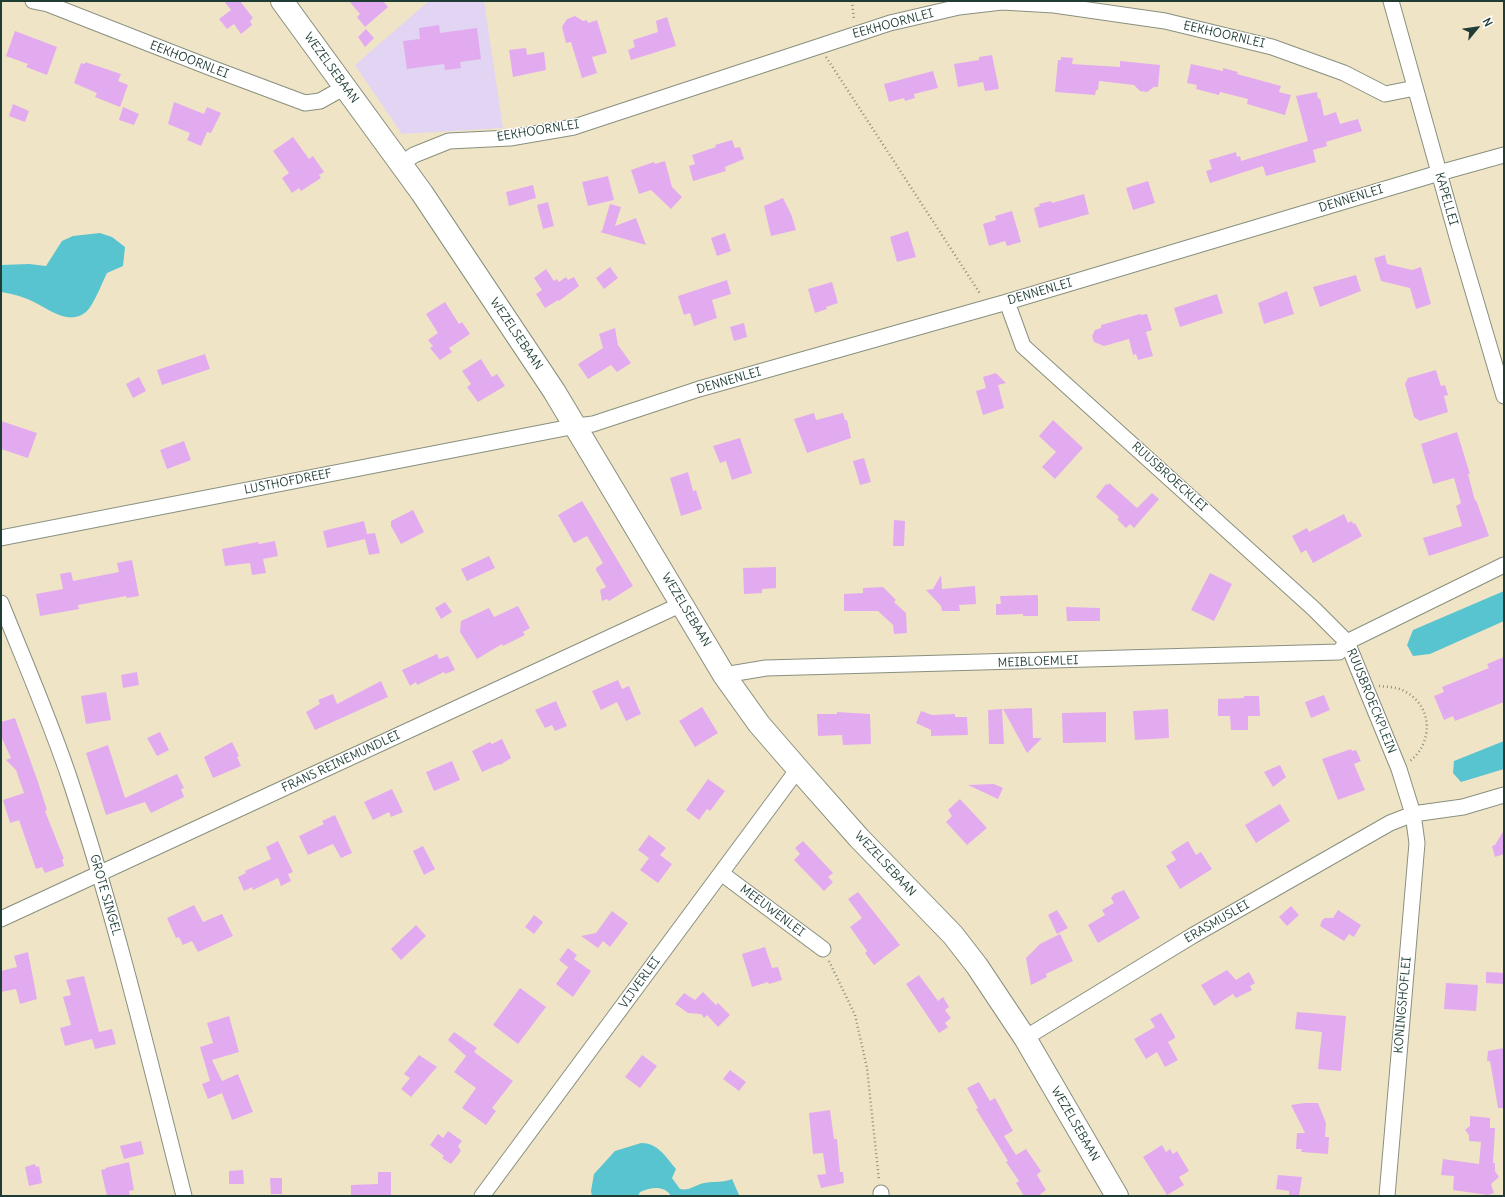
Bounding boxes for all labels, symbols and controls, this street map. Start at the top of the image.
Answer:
street label: EEKHOORNLEI [851,6,935,42]
north arrow [1457,8,1497,48]
text: N [1480,15,1495,29]
street label: EEKHOORNLEI [1182,19,1266,51]
street label: WEZELSEBAAN [301,30,361,106]
street label: EEKHOORNLEI [148,38,230,82]
street label: EEKHOORNLEI [496,117,580,145]
street label: KAPELLEI [1432,171,1460,227]
street label: DENNENLEI [1317,182,1385,216]
street label: DENNENLEI [1006,276,1074,308]
street label: WEZELSEBAAN [487,295,545,373]
street label: DENNENLEI [695,365,763,397]
street label: RUUSBROECKLEI [1128,439,1210,515]
street label: LUSTHOFDREEF [243,466,333,498]
street label: WEZELSEBAAN [658,570,714,650]
street label: RUUSBROECKPLEIN [1343,646,1399,756]
street label: MEIBLOEMLEI [997,653,1079,671]
street label: FRANS REINEMUNDLEI [280,728,402,796]
street label: WEZELSEBAAN [851,829,919,899]
street label: GROTE SINGEL [87,853,123,937]
street label: MEEUWENLEI [737,882,807,940]
street label: ERASMUSLEI [1182,898,1252,946]
street label: VIJVERLEI [617,954,663,1012]
street label: KONINGSHOFLEI [1392,956,1414,1054]
street label: WEZELSEBAAN [1048,1084,1102,1164]

